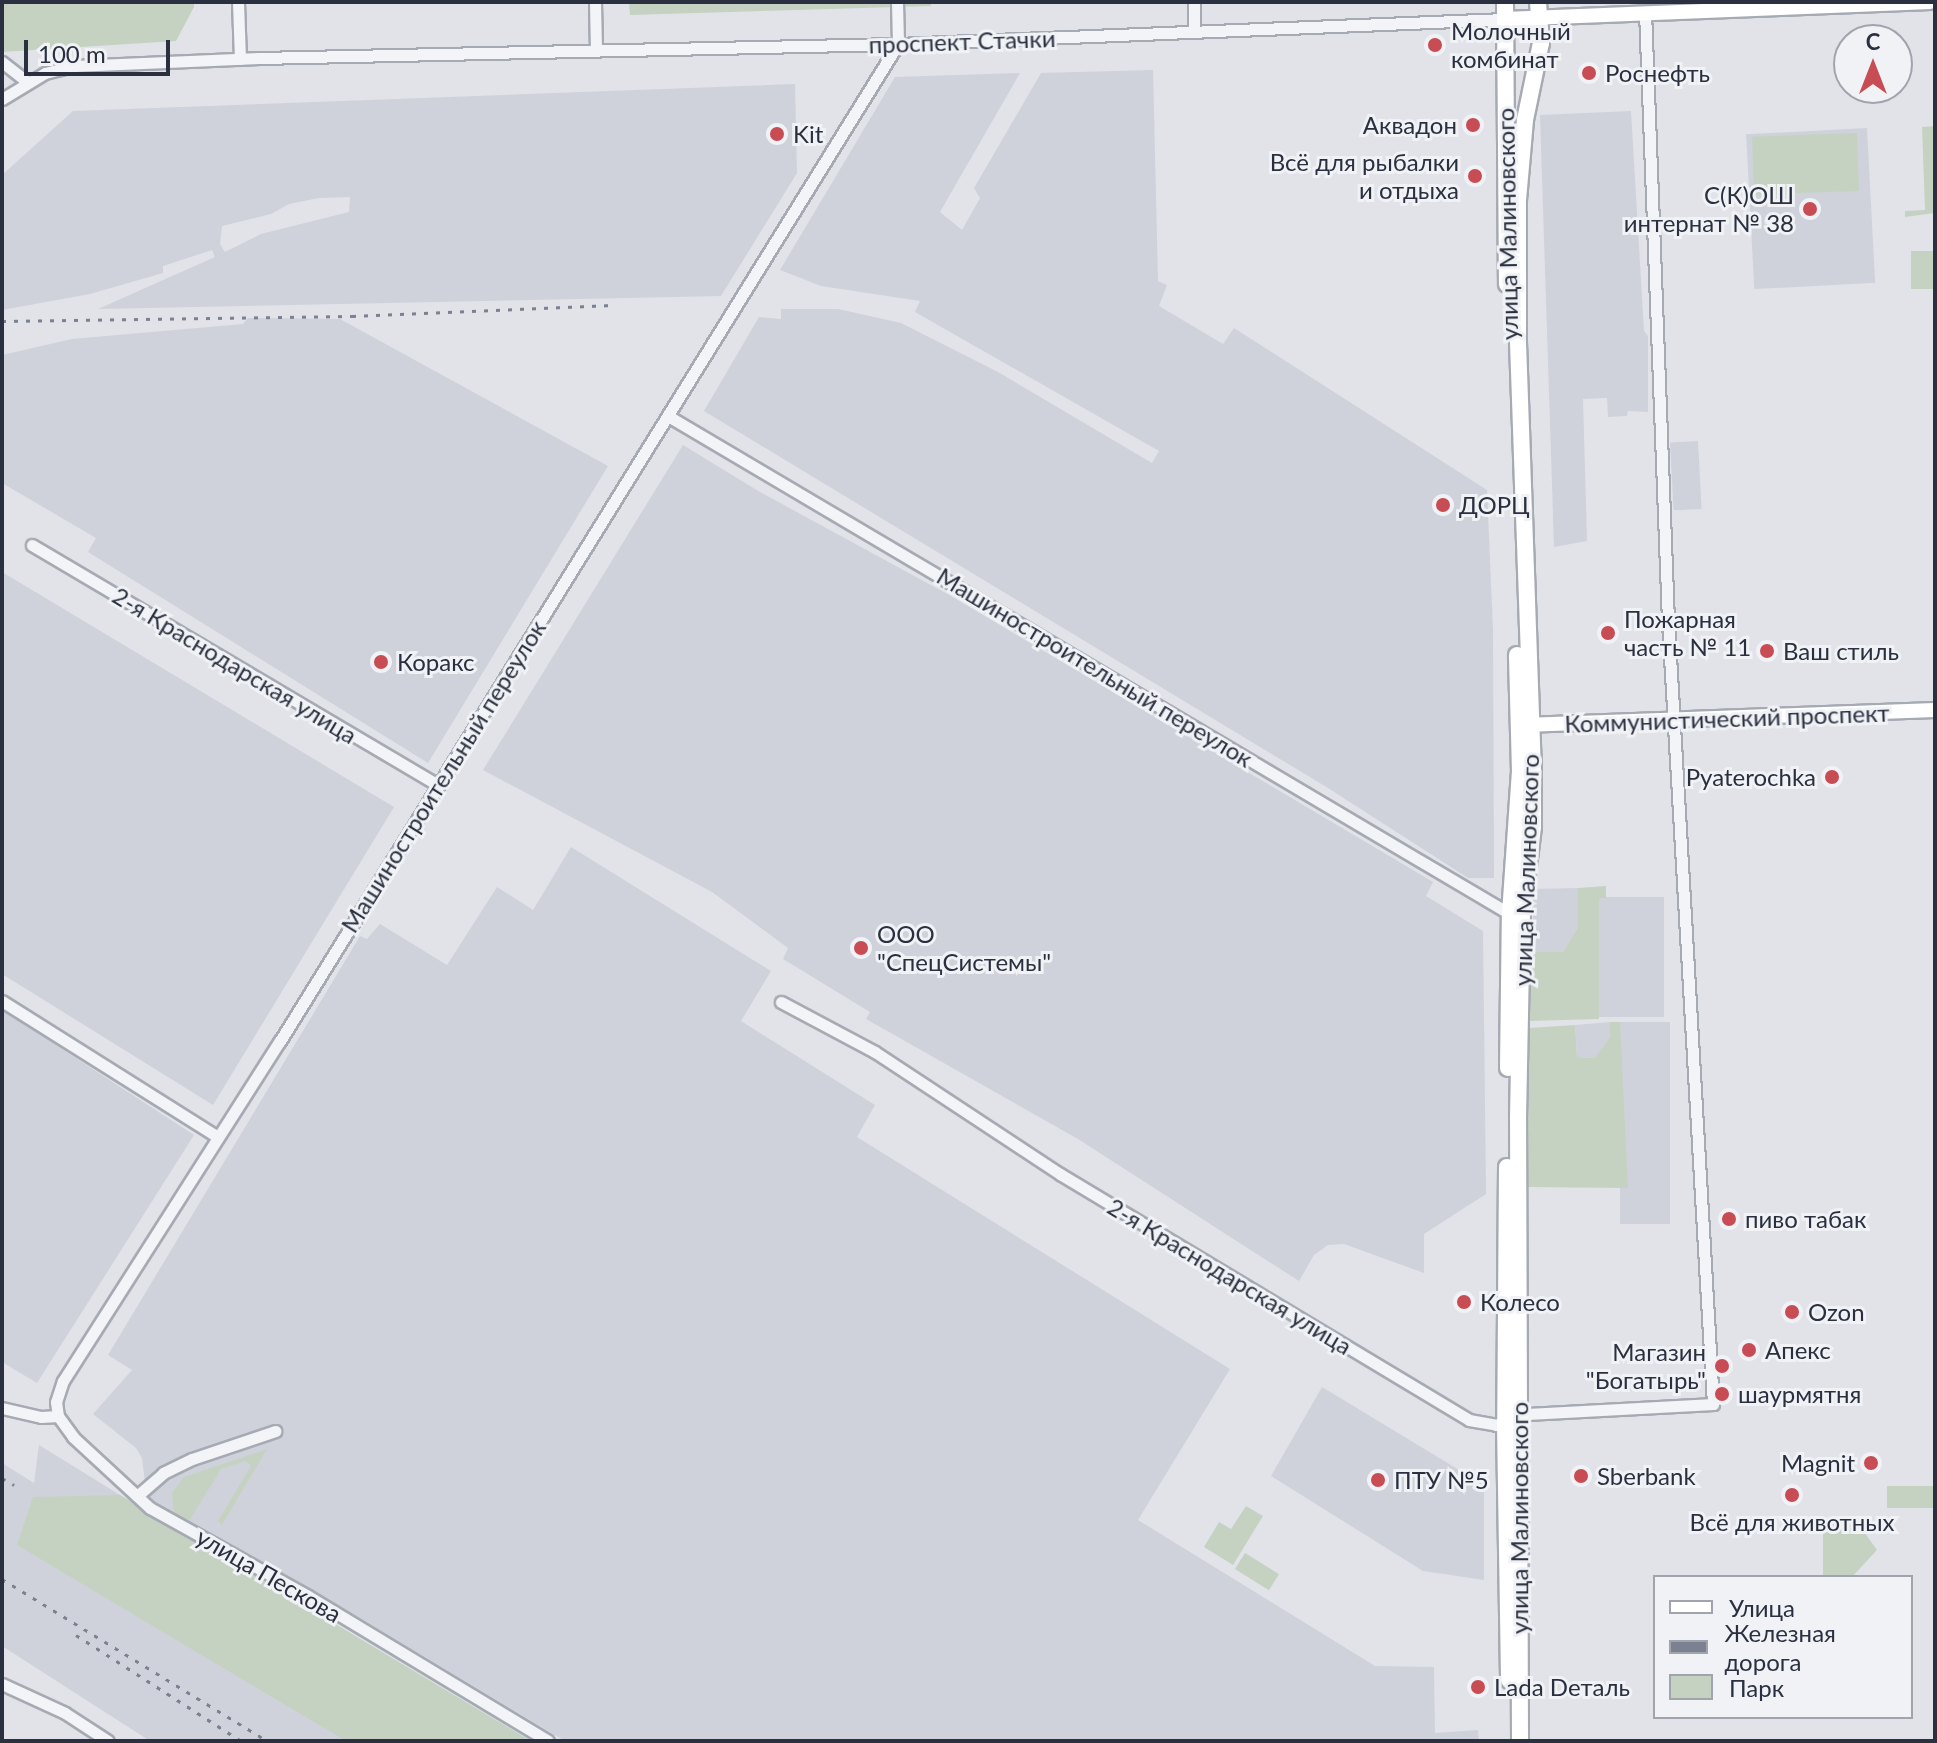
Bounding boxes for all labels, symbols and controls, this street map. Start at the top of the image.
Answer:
place label: Молочный комбинат [1451,17,1571,73]
street label: проспект Стачки [868,23,1056,59]
scale bar [28,24,174,74]
north arrow [1833,24,1913,104]
text: С [1866,28,1880,55]
marker: Молочный комбинат [1426,36,1444,54]
text: 100 m [38,39,106,68]
place label: Роснефть [1605,59,1710,87]
marker: Роснефть [1580,64,1598,82]
street label: улица Малиновского [1491,108,1523,340]
place label: Аквадон [1363,111,1457,139]
marker: Аквадон [1464,116,1482,134]
place label: Kit [793,120,823,148]
marker: Kit [768,125,786,143]
place label: Всё для рыбалки и отдыха [1270,148,1459,204]
marker: Всё для рыбалки и отдыха [1466,167,1484,185]
place label: С(К)ОШ интернат № 38 [1624,181,1794,237]
marker: С(К)ОШ интернат № 38 [1801,200,1819,218]
place label: ДОРЦ [1459,491,1530,519]
marker: ДОРЦ [1434,496,1452,514]
street label: Машиностроительный переулок [932,561,1258,773]
street label: 2-я Краснодарская улица [108,581,362,749]
place label: Пожарная часть № 11 [1624,605,1751,661]
street label: Машиностроительный переулок [335,614,551,938]
marker: Пожарная часть № 11 [1599,624,1617,642]
place label: Ваш стиль [1783,637,1899,665]
marker: Ваш стиль [1758,642,1776,660]
place label: Коракс [397,648,475,676]
marker: Коракс [372,653,390,671]
street label: Коммунистический проспект [1564,698,1890,738]
street label: улица Малиновского [1508,753,1544,987]
place label: Pyaterochka [1686,763,1816,791]
marker: Pyaterochka [1823,768,1841,786]
place label: ООО "СпецСистемы" [877,920,1051,976]
marker: ООО "СпецСистемы" [852,939,870,957]
street label: 2-я Краснодарская улица [1103,1192,1357,1360]
place label: пиво табак [1745,1205,1866,1233]
marker: пиво табак [1720,1210,1738,1228]
place label: Колесо [1480,1288,1560,1316]
marker: Колесо [1455,1293,1473,1311]
place label: Ozon [1808,1298,1865,1326]
marker: Ozon [1783,1303,1801,1321]
place label: Апекс [1765,1336,1831,1364]
place label: Магазин "Богатырь" [1586,1338,1706,1394]
marker: Апекс [1740,1341,1758,1359]
marker: Магазин "Богатырь" [1713,1357,1731,1375]
place label: шаурмятня [1738,1380,1861,1408]
marker: шаурмятня [1713,1385,1731,1403]
street label: улица Малиновского [1505,1402,1533,1634]
place label: Magnit [1781,1449,1855,1477]
marker: Magnit [1862,1454,1880,1472]
place label: Sberbank [1597,1462,1696,1490]
place label: ПТУ №5 [1394,1466,1489,1494]
marker: Sberbank [1572,1467,1590,1485]
marker: ПТУ №5 [1369,1471,1387,1489]
marker: Всё для животных [1783,1486,1801,1504]
place label: Всё для животных [1690,1508,1894,1536]
street label: улица Пескова [191,1522,347,1628]
legend [1653,1575,1913,1719]
text: Улица [1729,1593,1795,1622]
text: Железная дорога [1724,1618,1836,1676]
place label: Lada Dеталь [1494,1673,1630,1701]
text: Парк [1729,1673,1784,1702]
marker: Lada Dеталь [1469,1678,1487,1696]

